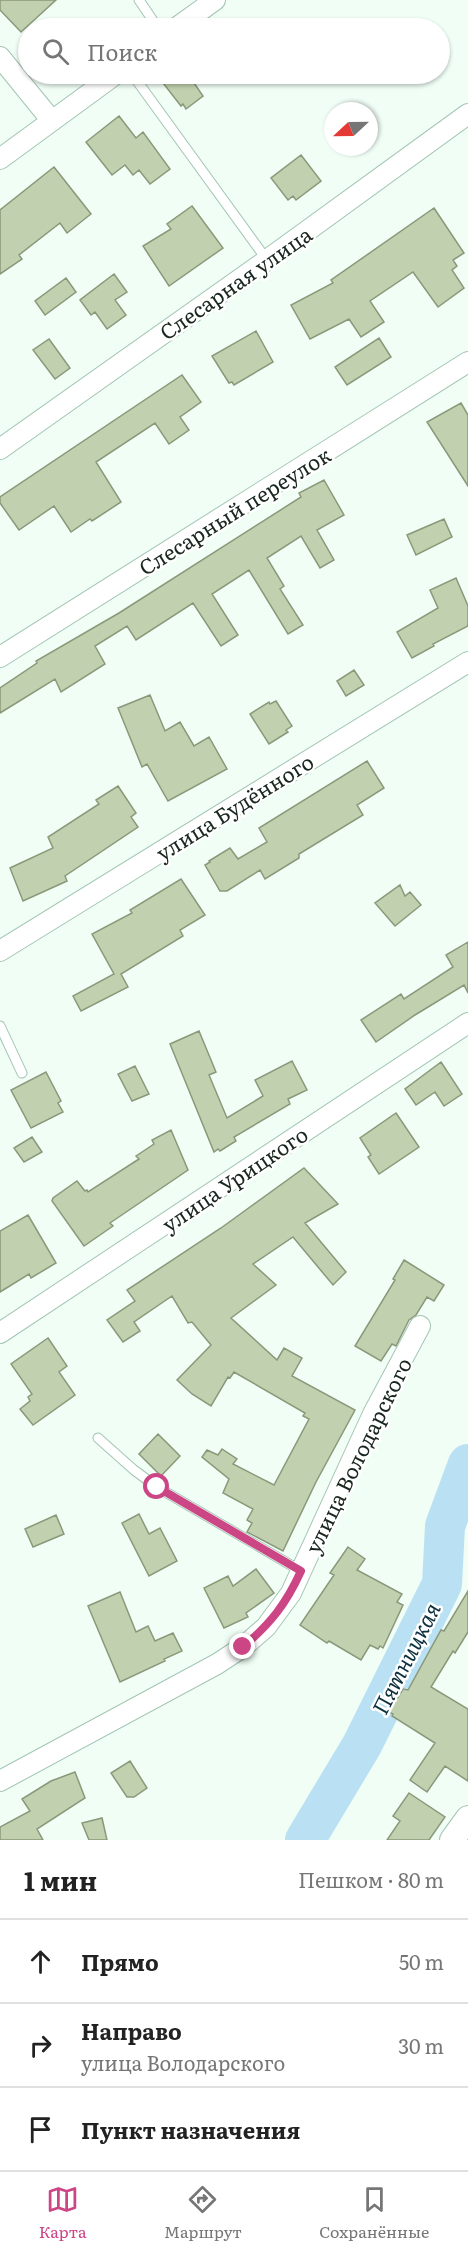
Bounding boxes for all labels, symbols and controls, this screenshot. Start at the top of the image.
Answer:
search box [18,18,450,84]
icon: search [39,35,72,68]
text: Поиск [87,35,157,68]
north arrow [324,102,378,156]
street label: Слесарная улица [153,217,318,346]
street label: Слесарный переулок [132,438,336,582]
street label: улица Будённого [149,745,319,867]
street label: улица Урицкого [155,1118,313,1238]
street label: улица Володарского [296,1352,418,1558]
route start [143,1473,169,1499]
water label: Пятницкая [363,1596,448,1720]
route end [229,1633,255,1659]
text: 1 мин [24,1860,97,1899]
text: Пешком · 80 m [298,1864,444,1894]
icon: ahead [24,1945,57,1978]
text: Прямо [81,1945,159,1978]
text: 50 m [399,1946,444,1976]
text: Направо [81,2014,182,2047]
icon: right [24,2029,57,2062]
text: 30 m [398,2030,444,2060]
text: улица Володарского [81,2047,285,2077]
icon: arrive [24,2113,57,2146]
text: Пункт назначения [81,2113,300,2146]
tab: Карта [39,2183,87,2243]
tab: Маршрут [164,2183,242,2243]
tab: Сохранённые [319,2183,429,2243]

